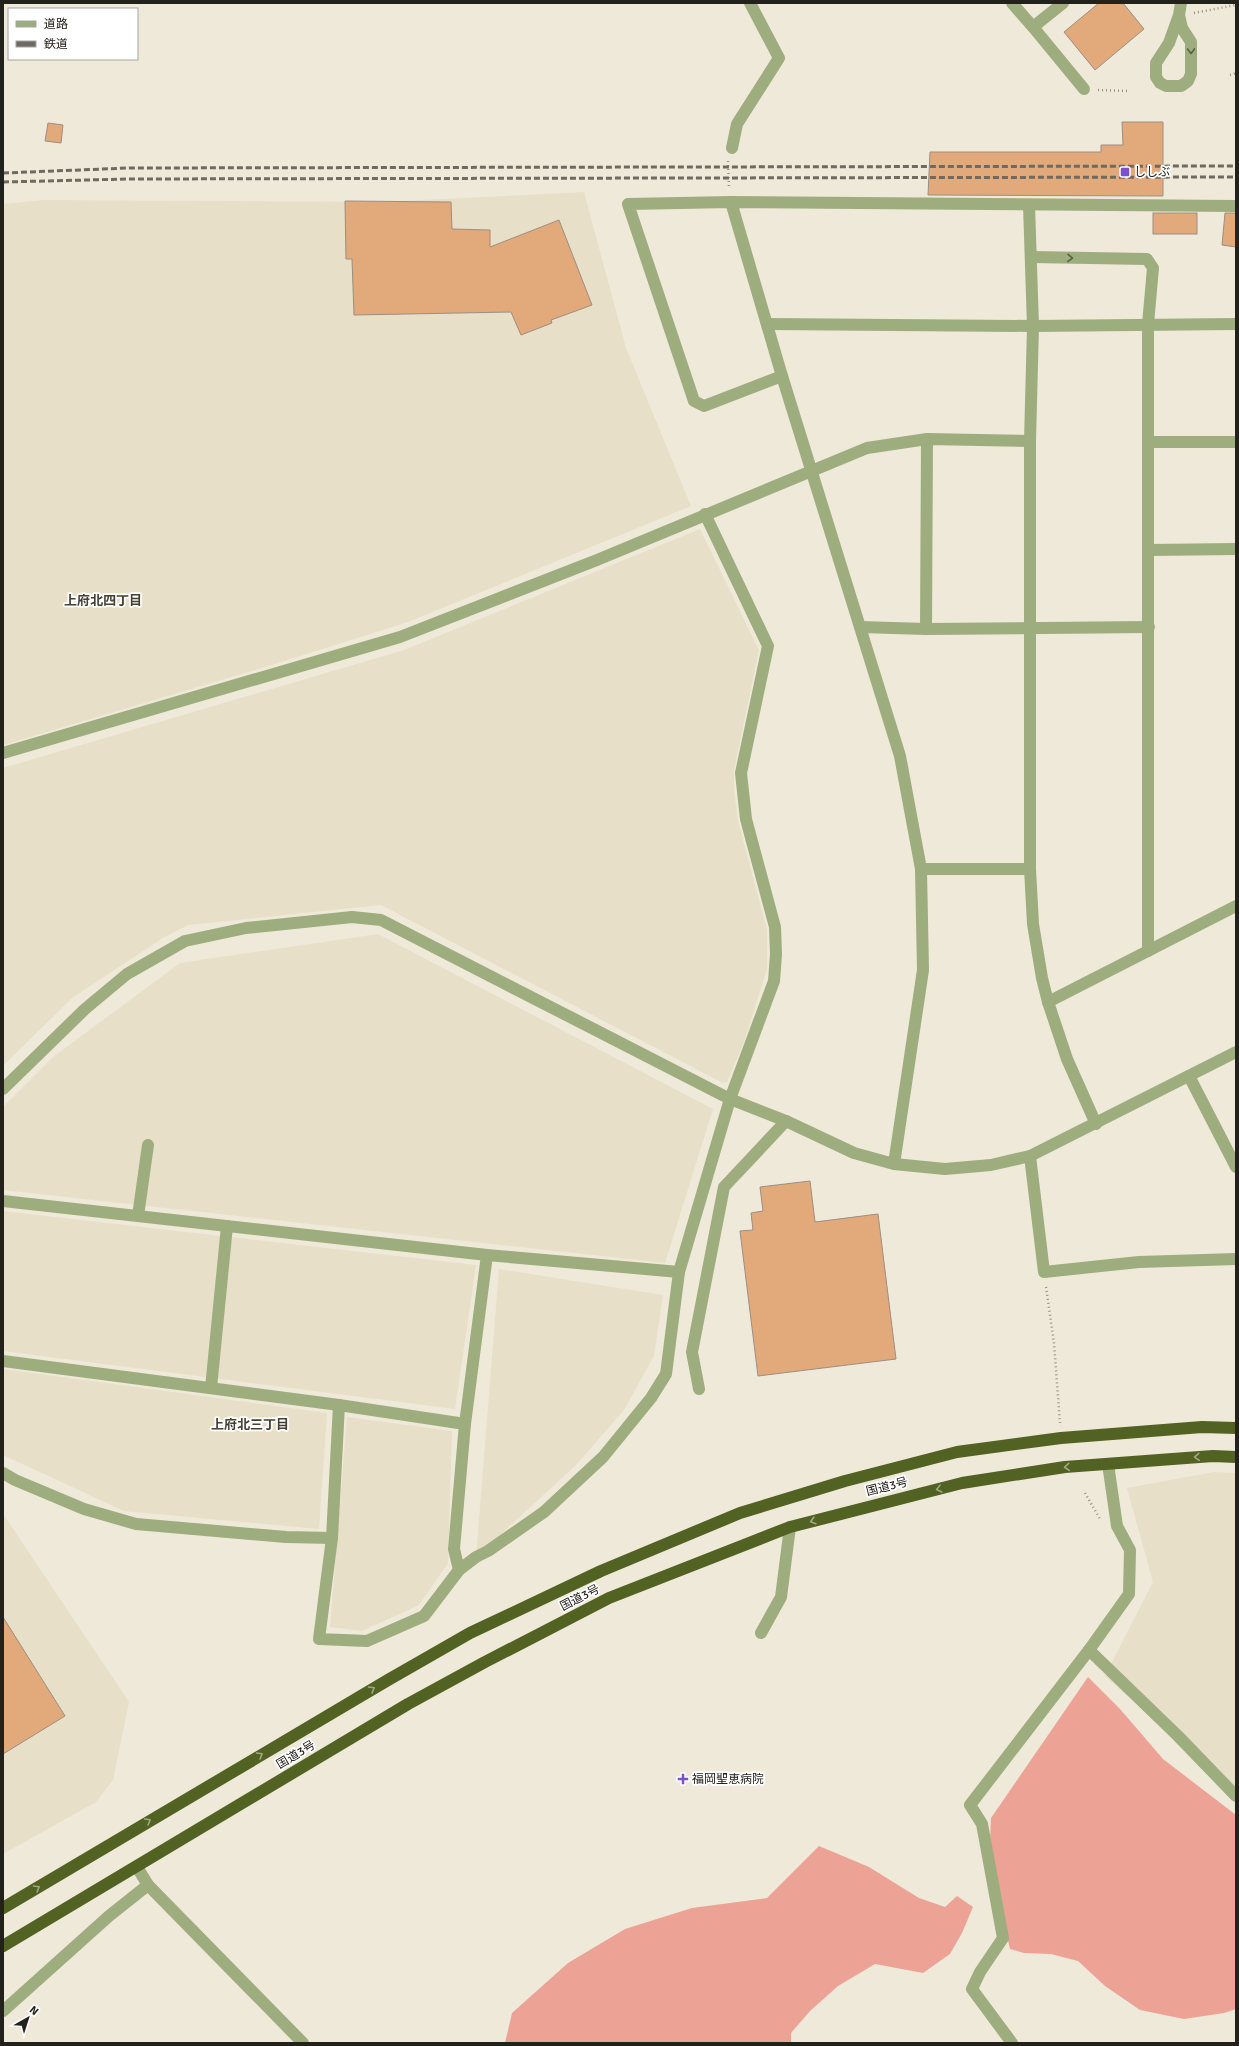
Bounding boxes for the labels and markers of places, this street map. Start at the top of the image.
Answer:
place label: ししぶ [1134,165,1170,180]
marker: ししぶ [1119,166,1131,178]
place label: 福岡聖恵病院 [692,1772,764,1787]
marker: 福岡聖恵病院 [677,1773,689,1785]

